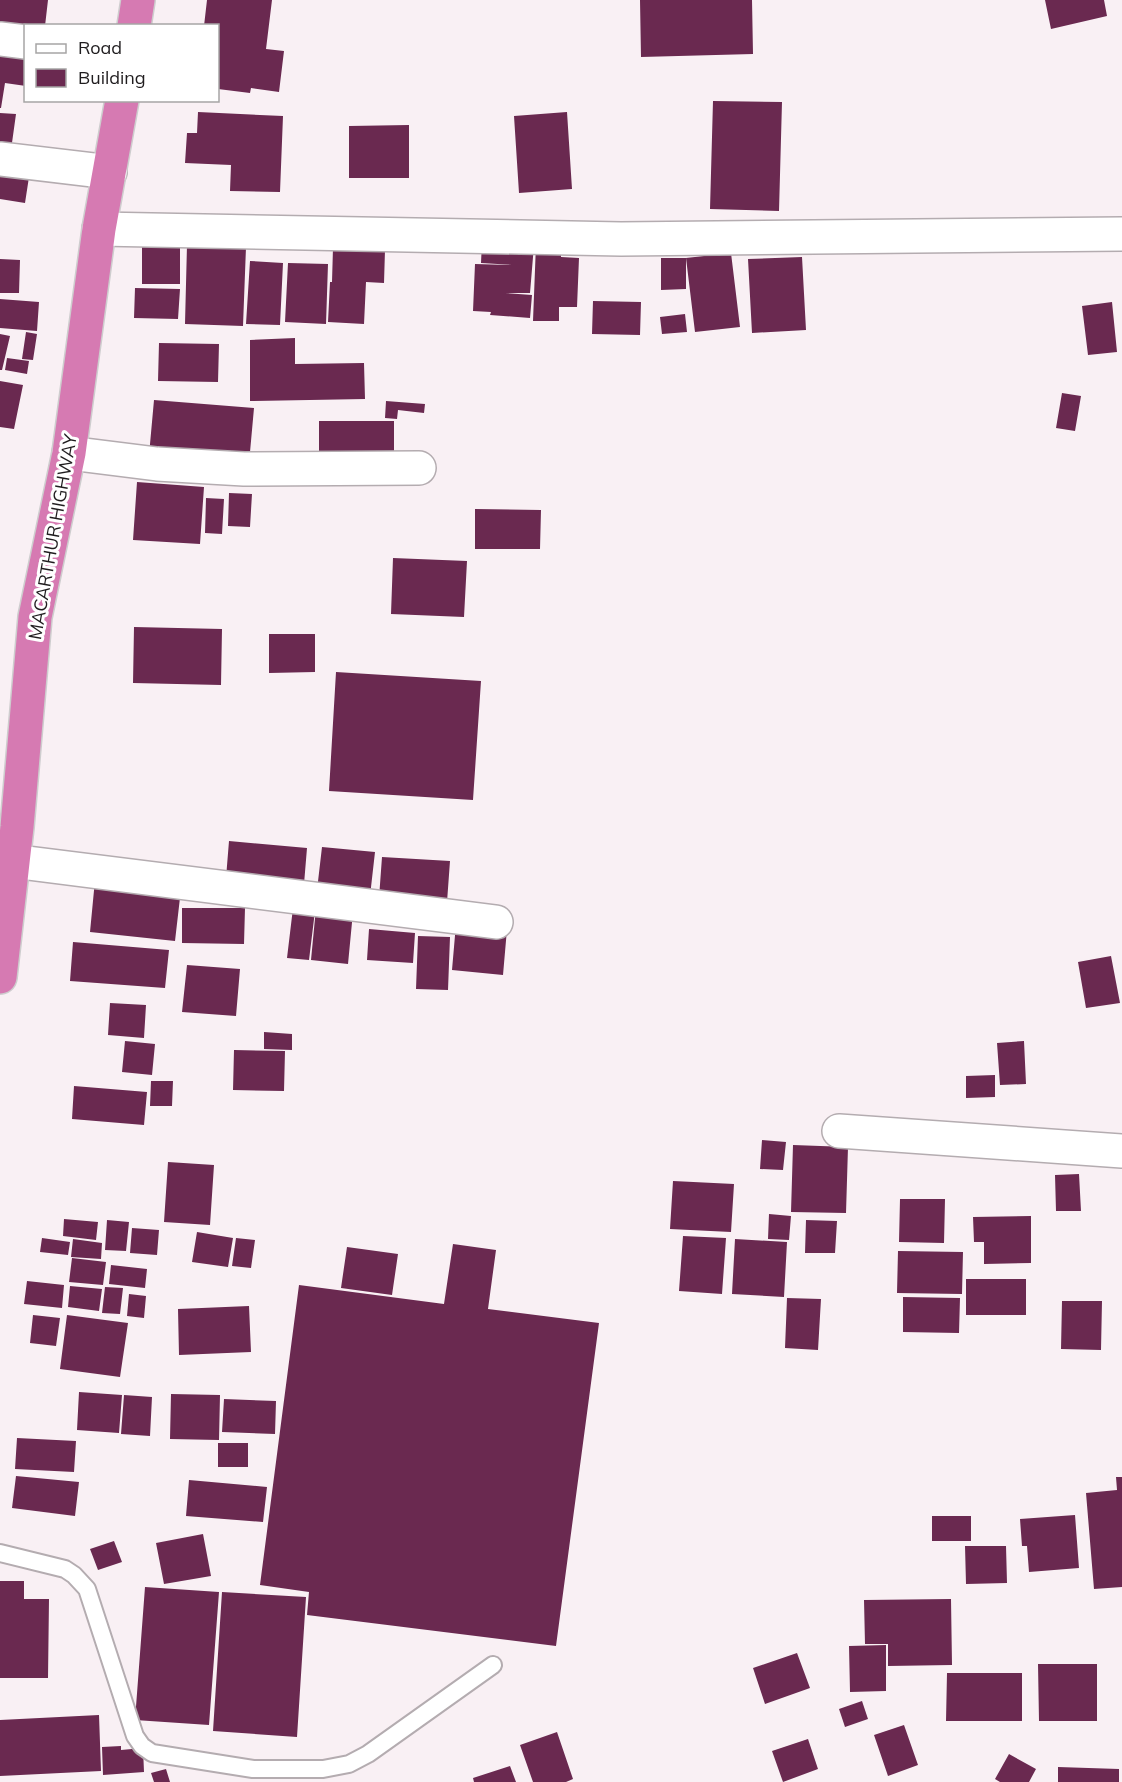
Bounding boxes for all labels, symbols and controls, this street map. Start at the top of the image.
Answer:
legend [24,24,219,102]
text: Road [78,36,122,59]
text: Building [78,66,146,89]
street label: MACARTHUR HIGHWAY [23,431,82,641]

